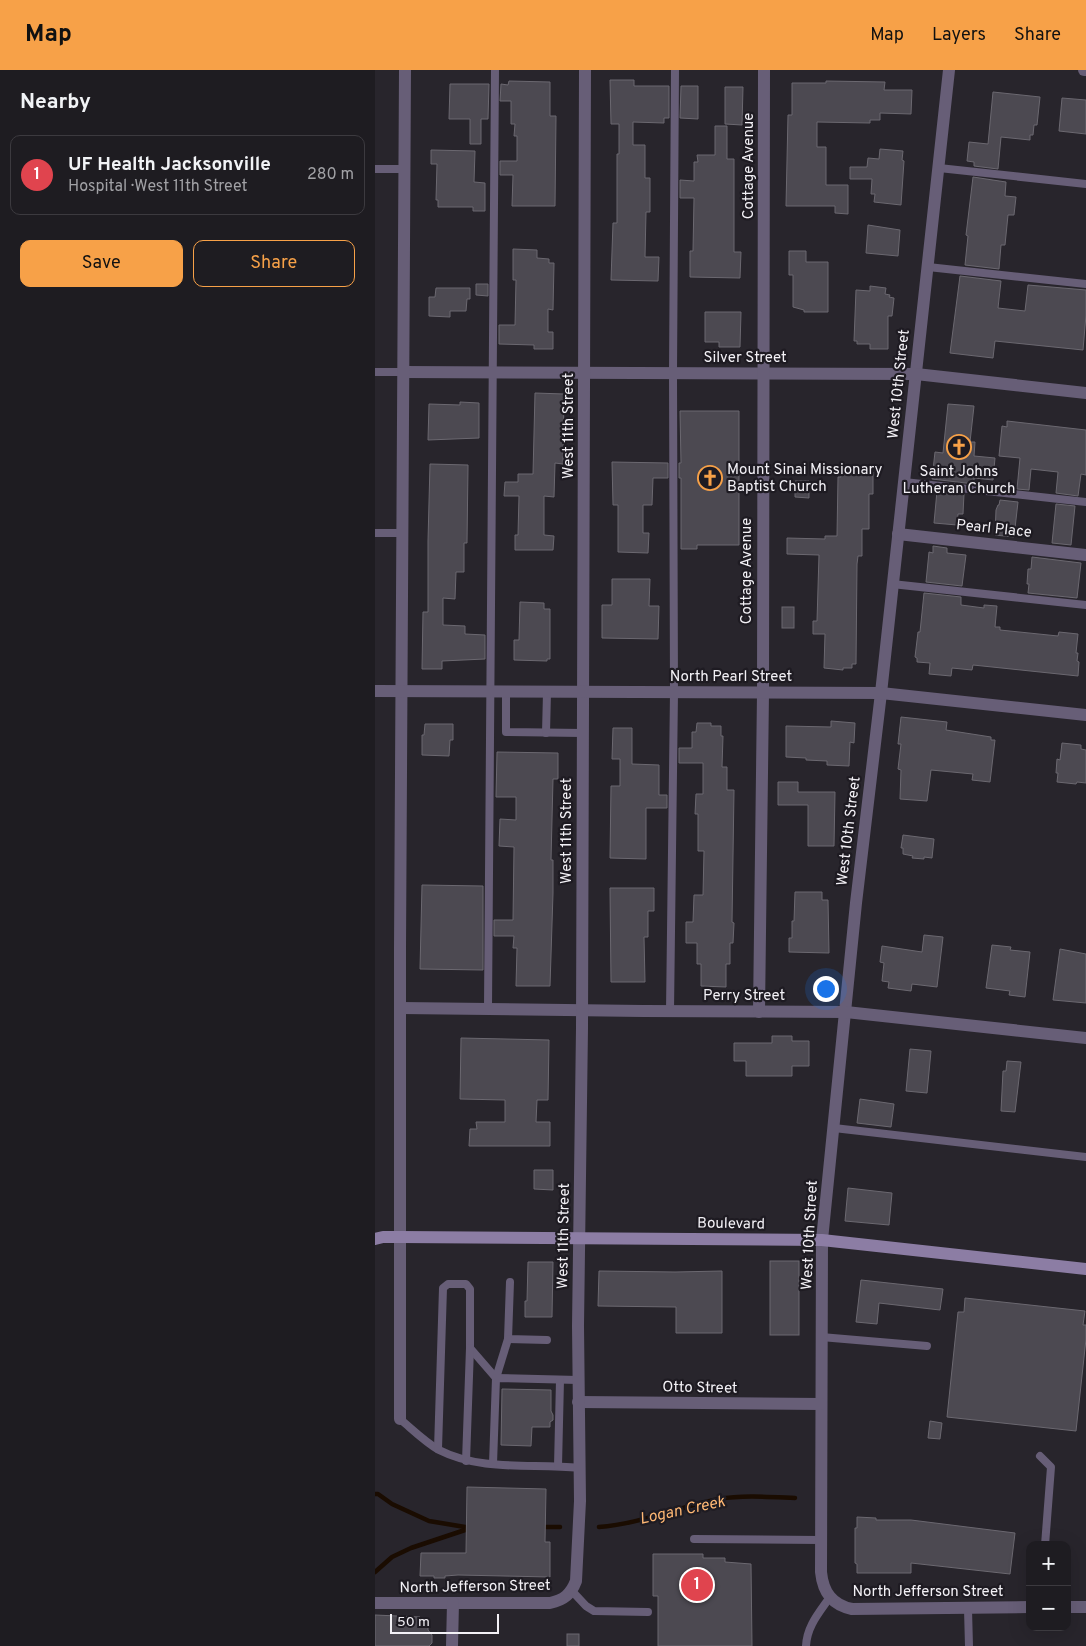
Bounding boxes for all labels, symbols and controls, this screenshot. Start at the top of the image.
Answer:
text: Map [25,20,72,50]
text: Map [870,24,904,47]
text: Layers [932,24,986,47]
text: Share [1014,24,1061,47]
text: Nearby [20,89,91,116]
street label: Cottage Avenue [740,113,759,219]
text: UF Health Jacksonville [68,153,271,177]
text: 1 [34,165,40,185]
text: 280 m [307,165,354,185]
text: Hospital · West 11th Street [68,177,248,197]
button: Save [20,240,183,287]
button: Share [193,240,355,287]
street label: West 10th Street [884,328,915,440]
street label: Silver Street [703,349,787,368]
street label: West 11th Street [560,373,579,479]
church icon: Saint Johns Lutheran Church [946,434,972,460]
place label: Mount Sinai Missionary Baptist Church [727,461,883,497]
place label: Saint Johns Lutheran Church [903,463,1015,499]
church icon: Mount Sinai Missionary Baptist Church [697,465,723,491]
street label: Pearl Place [955,516,1033,543]
street label: Cottage Avenue [738,518,757,624]
street label: North Pearl Street [670,668,792,687]
street label: West 10th Street [833,775,866,887]
street label: West 11th Street [558,778,577,884]
your location [813,976,839,1002]
street label: Perry Street [703,987,785,1006]
street label: West 10th Street [798,1180,823,1291]
street label: West 11th Street [554,1183,575,1289]
street label: Boulevard [697,1214,765,1235]
street label: Otto Street [662,1378,738,1399]
water label: Logan Creek [638,1492,728,1530]
map controls [1026,1541,1071,1631]
button: + [1026,1541,1071,1586]
pin: 1 [681,1566,713,1604]
street label: North Jefferson Street [399,1577,551,1598]
street label: North Jefferson Street [852,1583,1004,1602]
button: − [1026,1586,1071,1631]
scale bar [390,1611,499,1634]
text: 50 m [397,1614,430,1631]

